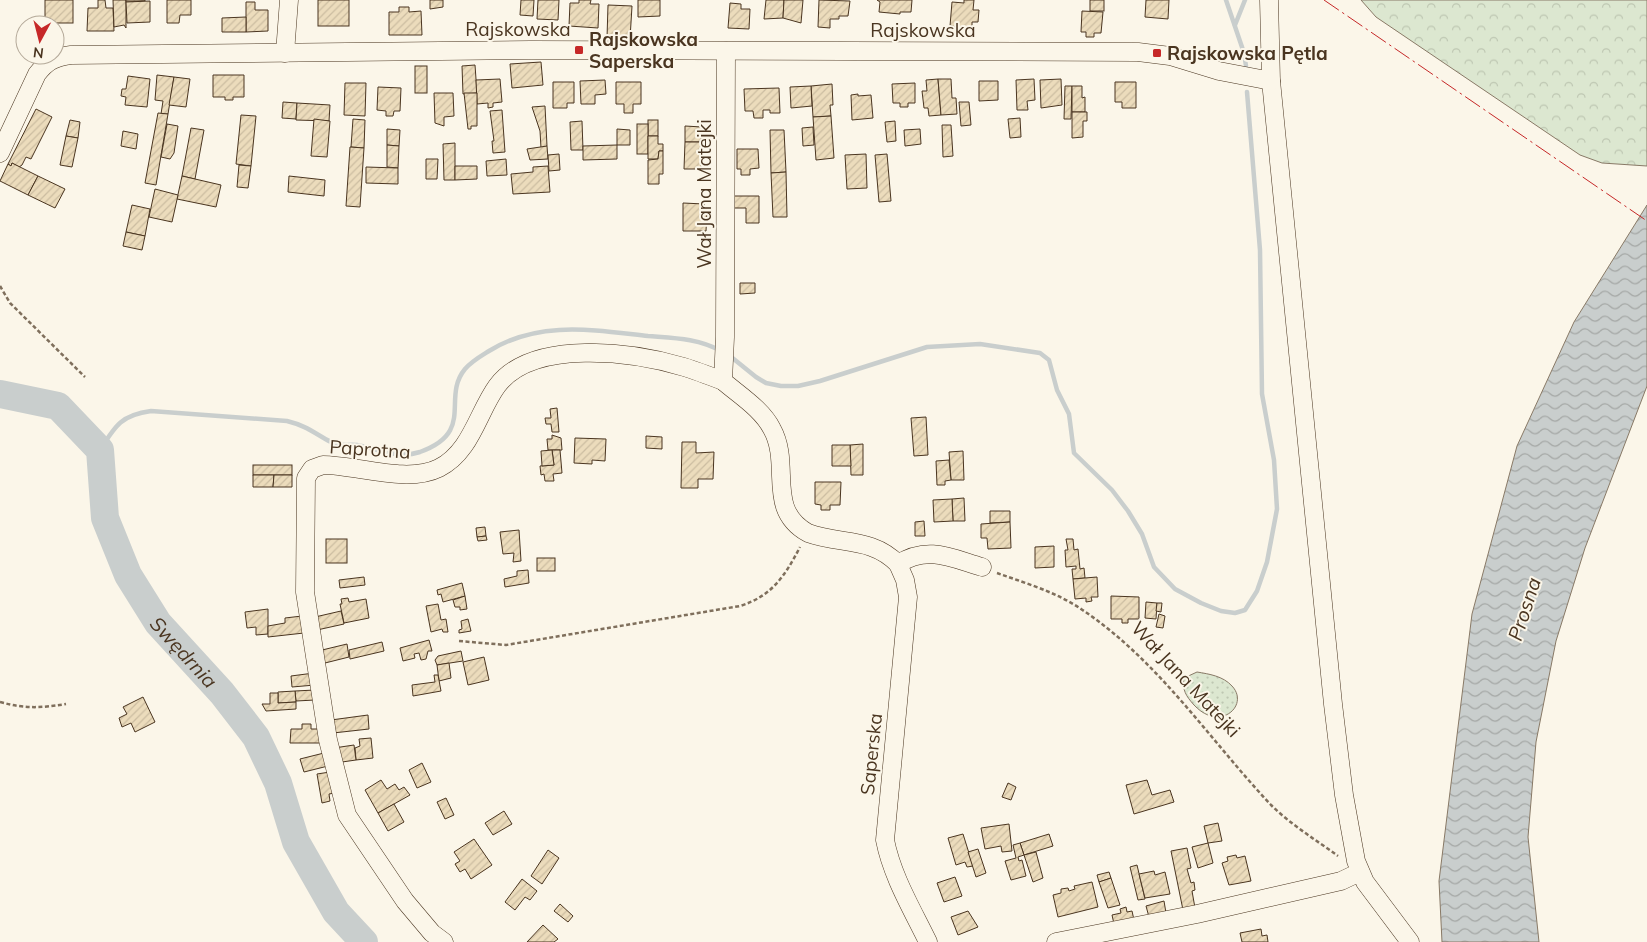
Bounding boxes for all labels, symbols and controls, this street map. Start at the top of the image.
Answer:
north arrow [15,15,65,65]
street label: Rajskowska [465,17,571,41]
street label: Rajskowska [870,18,976,42]
place label: Rajskowska Saperska [589,27,698,73]
place label: Rajskowska Pętla [1167,41,1328,65]
text: N [32,43,45,62]
marker: Rajskowska Saperska [573,44,585,56]
marker: Rajskowska Pętla [1151,47,1163,59]
street label: Wał Jana Matejki [692,119,716,269]
street label: Paprotna [329,434,411,464]
water label: Prosna [1502,574,1546,644]
water label: Swędrnia [145,611,223,693]
street label: Wał Jana Matejki [1126,616,1246,742]
street label: Saperska [855,712,887,796]

